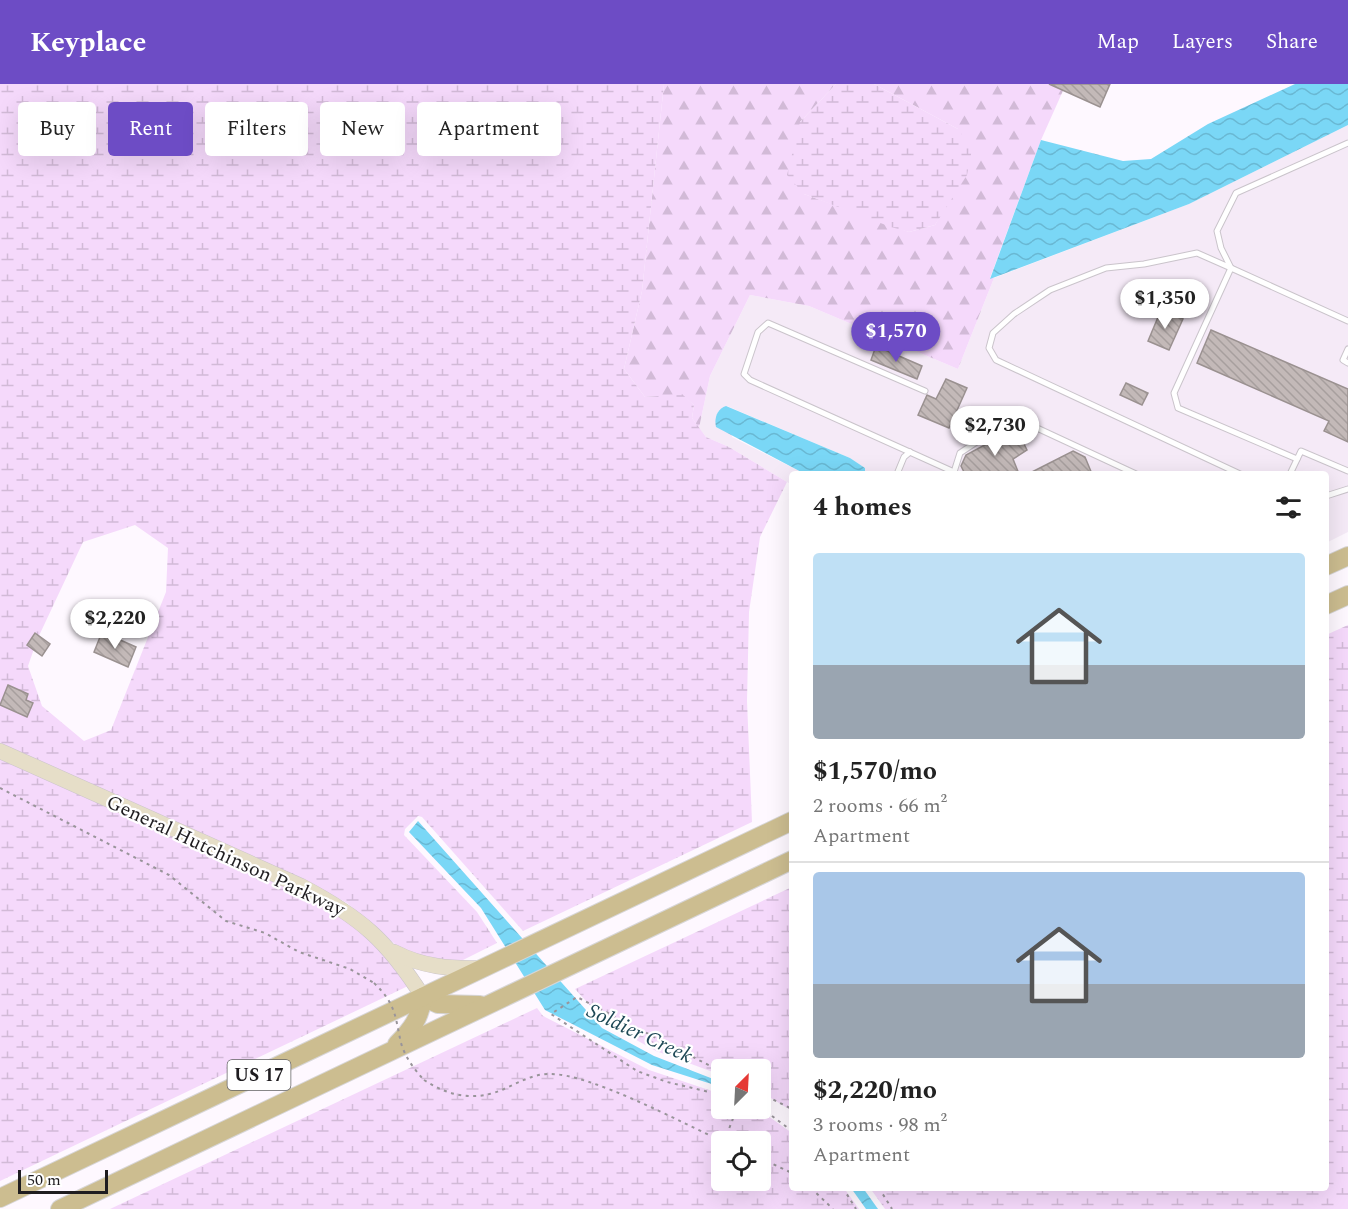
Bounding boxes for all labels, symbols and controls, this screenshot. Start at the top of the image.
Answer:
text: Keyplace [30,21,146,64]
text: Map [1097,26,1139,58]
text: Layers [1172,26,1233,58]
text: Share [1266,26,1318,58]
chip: Buy [18,102,96,156]
chip: Rent [108,102,193,156]
chip: Filters [205,102,308,156]
chip: New [320,102,405,156]
chip: Apartment [417,102,561,156]
pin: $1,350 [1116,279,1214,330]
text: $1,350 [1134,283,1196,313]
pin: $1,570 [847,312,945,363]
text: $1,570 [865,316,927,346]
pin: $2,730 [946,406,1044,457]
text: $2,730 [964,410,1026,440]
text: 4 homes [813,487,912,527]
icon: filters [1272,491,1305,524]
icon: home [1005,592,1113,700]
pin: $2,220 [66,599,164,650]
text: $2,220 [84,603,146,633]
text: $1,570/mo [813,751,937,791]
street label: General Hutchinson Parkway [101,787,351,925]
text: 2 rooms · 66 m² [813,791,947,821]
text: Apartment [813,821,910,851]
icon: home [1005,911,1113,1019]
water label: Soldier Creek [581,995,698,1073]
north arrow [711,1059,771,1119]
map controls [711,1059,771,1191]
road number: US 17 [228,1060,290,1090]
text: $2,220/mo [813,1070,937,1110]
text: 3 rooms · 98 m² [813,1110,947,1140]
button: locate [711,1131,771,1191]
text: Apartment [813,1140,910,1170]
scale bar [18,1167,108,1194]
text: 50 m [27,1168,61,1192]

